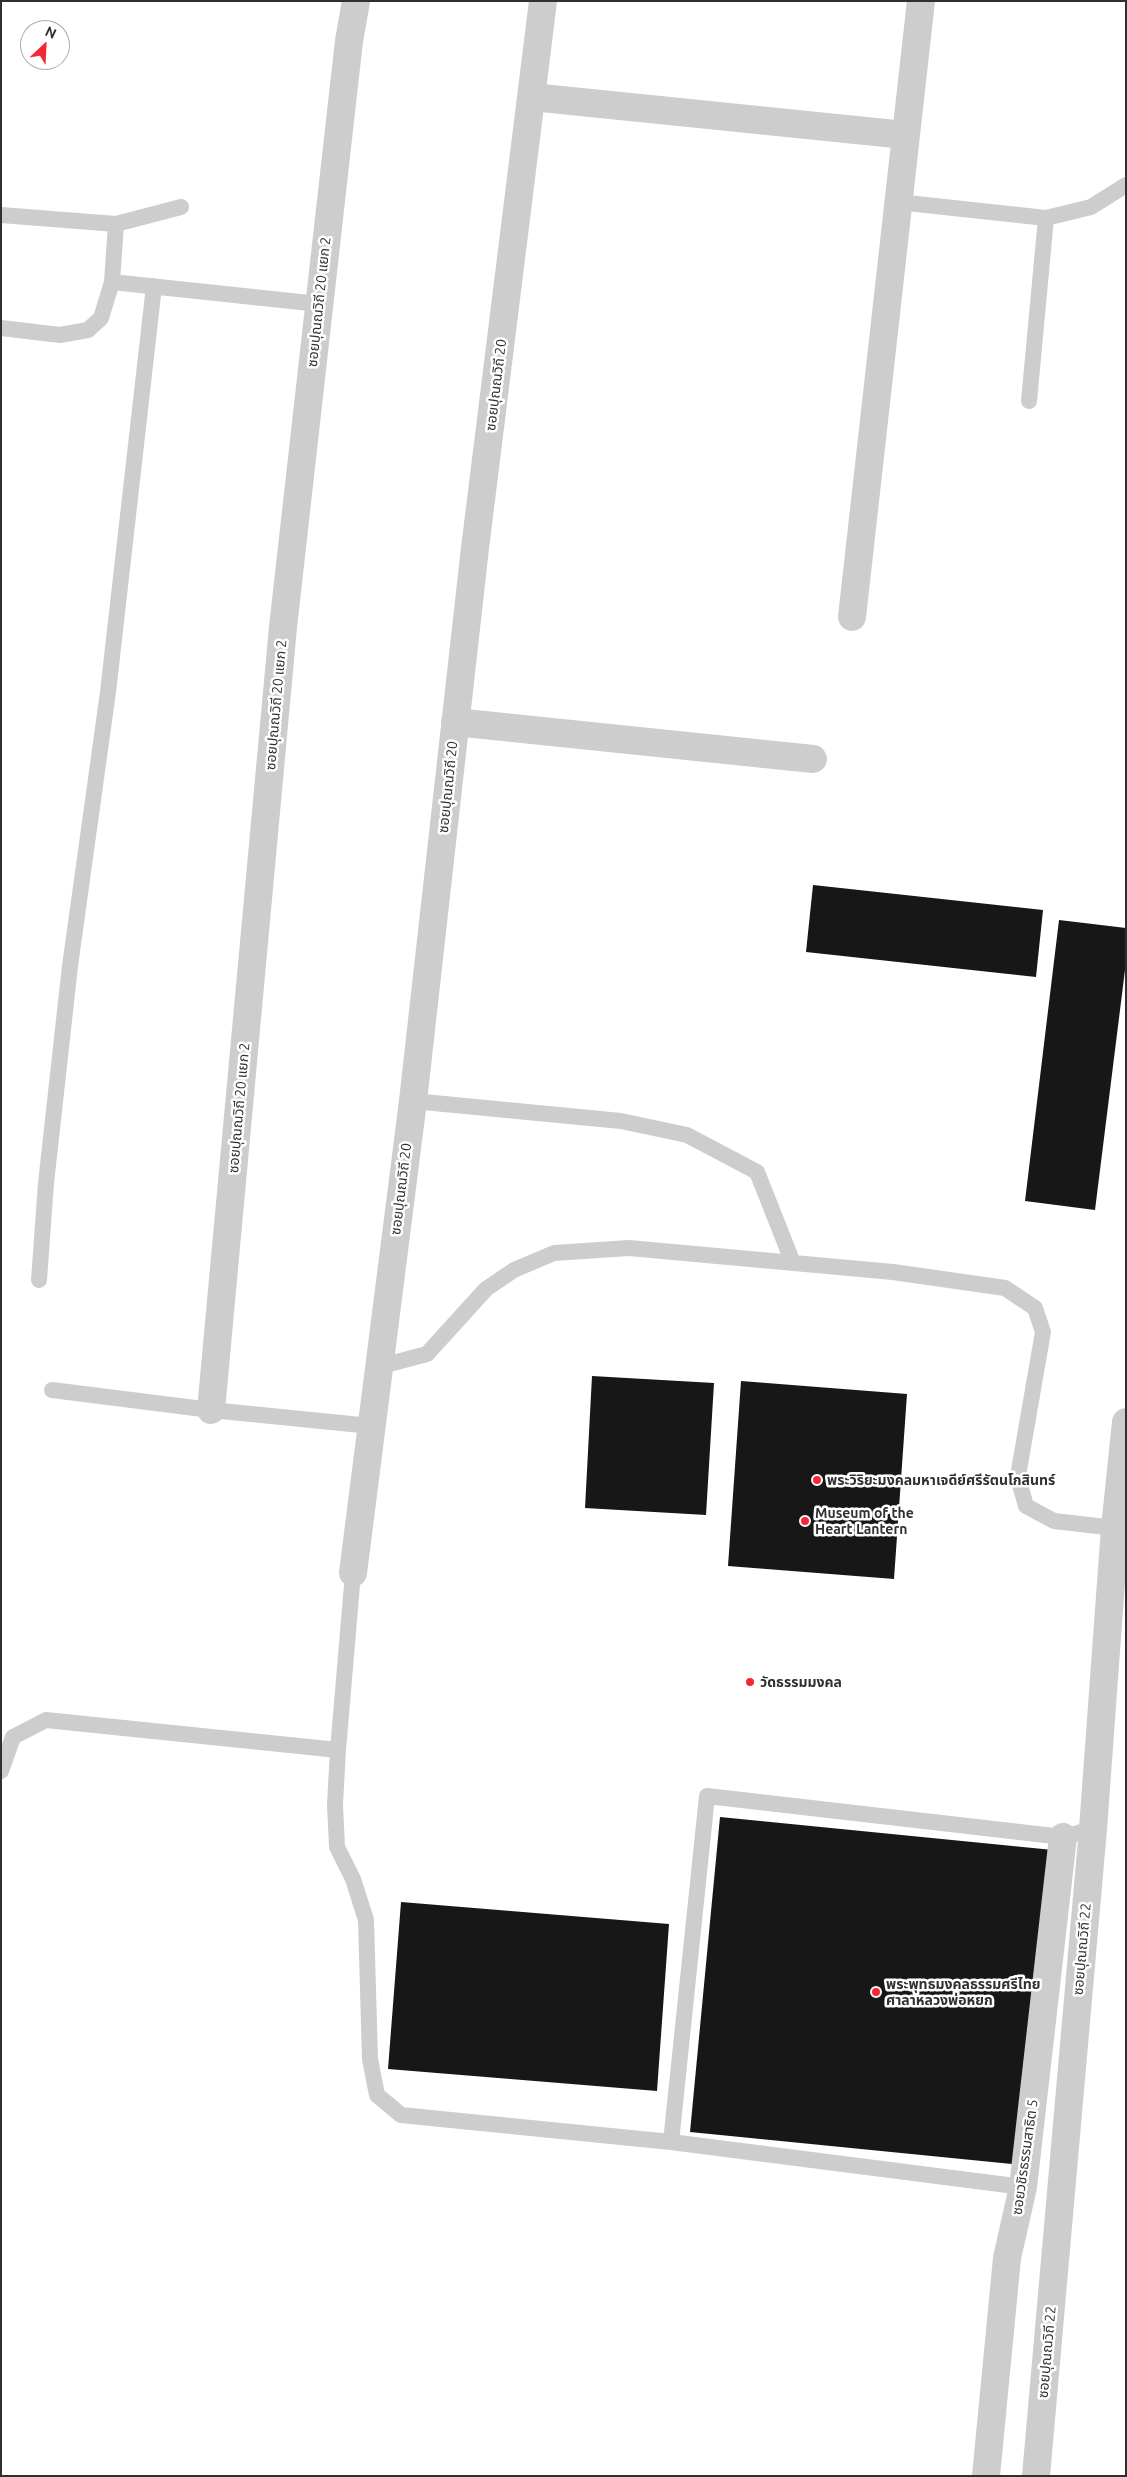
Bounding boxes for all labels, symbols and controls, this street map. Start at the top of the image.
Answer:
north arrow [20,20,70,70]
text: N [43,23,59,42]
street label: ซอยปุณณวิถี 20 แยก 2 [304,236,334,368]
street label: ซอยปุณณวิถี 20 [482,338,510,432]
street label: ซอยปุณณวิถี 20 แยก 2 [262,639,290,771]
street label: ซอยปุณณวิถี 20 [435,740,461,834]
street label: ซอยปุณณวิถี 20 แยก 2 [225,1042,253,1174]
street label: ซอยปุณณวิถี 20 [387,1142,415,1236]
place label: พระวิริยะมงคลมหาเจดีย์ศรีรัตนโกสินทร์ [827,1472,1055,1488]
marker: พระวิริยะมงคลมหาเจดีย์ศรีรัตนโกสินทร์ [811,1474,823,1486]
place label: Museum of the Heart Lantern [815,1505,914,1538]
marker: Museum of the Heart Lantern [799,1515,811,1527]
place label: วัดธรรมมงคล [760,1674,842,1690]
marker: วัดธรรมมงคล [744,1676,756,1688]
street label: ซอยปุณณวิถี 22 [1070,1902,1094,1996]
place label: พระพุทธมงคลธรรมศรีไทย ศาลาหลวงพ่อหยก [886,1976,1040,2008]
marker: พระพุทธมงคลธรรมศรีไทย ศาลาหลวงพ่อหยก [870,1986,882,1998]
street label: ซอยวชิรธรรมสาธิต 5 [1009,2098,1041,2216]
street label: ซอยปุณณวิถี 22 [1035,2305,1059,2399]

